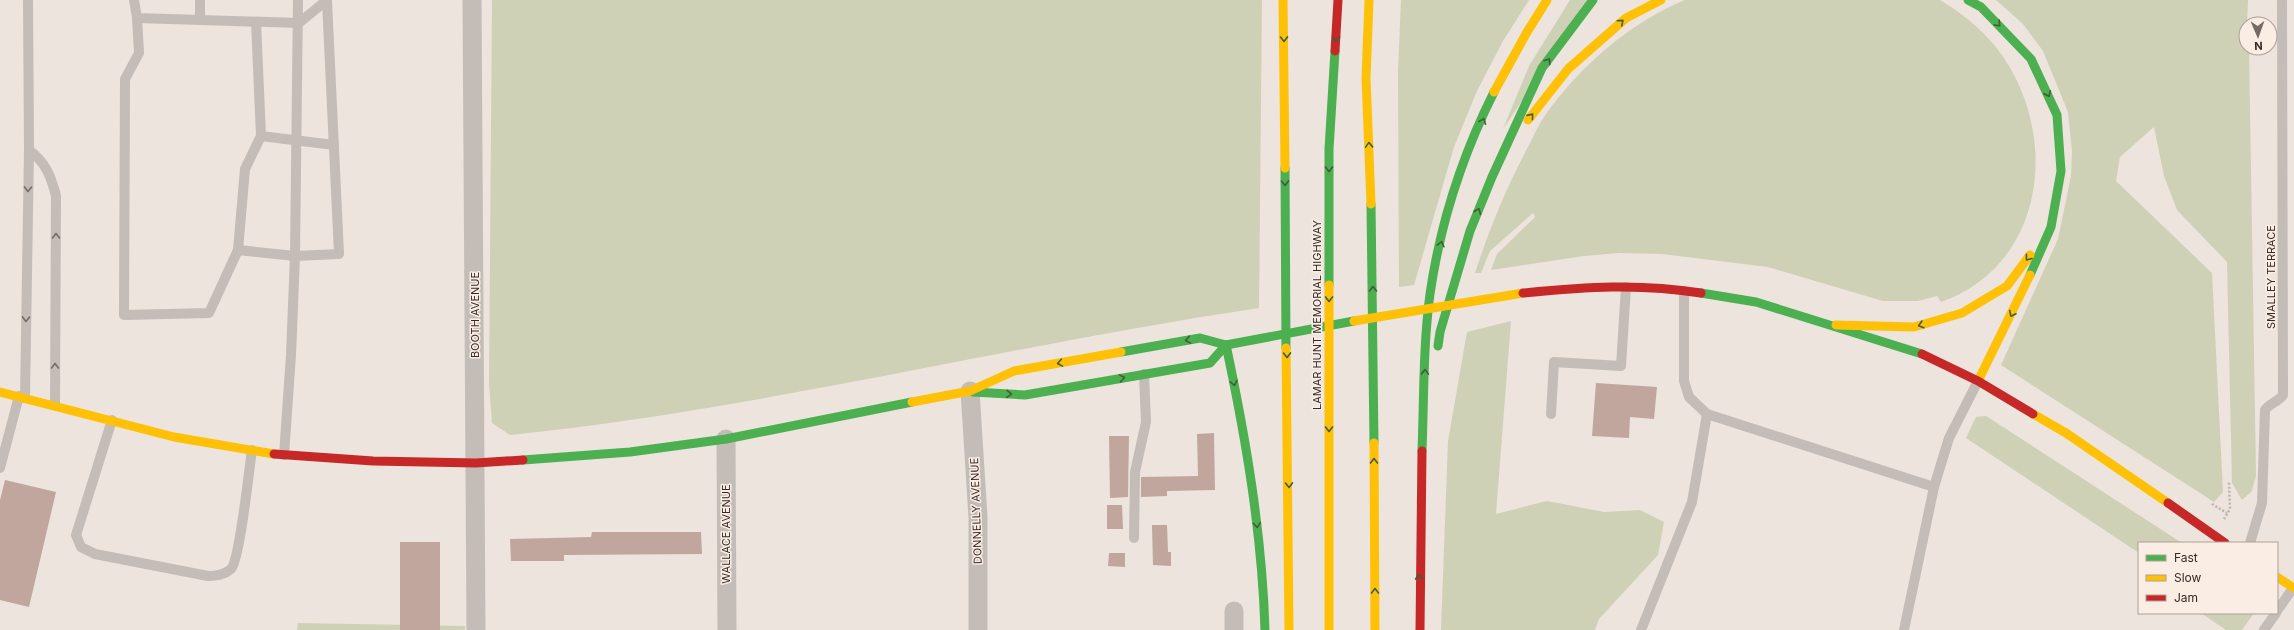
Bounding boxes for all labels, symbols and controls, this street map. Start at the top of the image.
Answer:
north arrow [2238,16,2278,56]
one-way arrow [1993,19,2001,27]
one-way arrow [1616,20,1624,27]
one-way arrow [1280,36,1288,42]
one-way arrow [1331,36,1340,42]
text: N [2254,39,2263,53]
one-way arrow [1543,58,1550,65]
one-way arrow [2043,90,2051,97]
one-way arrow [1527,113,1534,120]
one-way arrow [1478,117,1486,124]
one-way arrow [1365,142,1373,148]
one-way arrow [1325,166,1333,172]
one-way arrow [1281,180,1289,186]
one-way arrow [24,186,33,192]
one-way arrow [1473,208,1481,216]
street label: LAMAR HUNT MEMORIAL HIGHWAY [1310,219,1324,410]
street label: SMALLEY TERRACE [2264,225,2278,329]
one-way arrow [52,233,60,239]
one-way arrow [1436,240,1444,247]
one-way arrow [2025,254,2032,261]
street label: BOOTH AVENUE [468,272,482,358]
one-way arrow [1369,286,1377,292]
one-way arrow [1325,296,1333,302]
one-way arrow [2009,309,2017,317]
one-way arrow [22,316,31,322]
one-way arrow [1918,320,1925,329]
one-way arrow [1185,336,1191,344]
one-way arrow [1283,352,1291,358]
one-way arrow [1057,358,1063,366]
one-way arrow [51,363,59,369]
one-way arrow [1421,369,1430,375]
one-way arrow [1119,374,1125,383]
one-way arrow [1229,380,1238,387]
one-way arrow [1006,389,1012,398]
one-way arrow [1325,426,1333,432]
street label: DONNELLY AVENUE [967,458,985,564]
one-way arrow [1370,458,1378,464]
one-way arrow [1284,482,1293,488]
street label: WALLACE AVENUE [719,484,733,584]
one-way arrow [1253,522,1262,528]
legend [2138,542,2278,614]
text: Fast [2174,550,2198,565]
text: Slow [2174,570,2202,585]
one-way arrow [1415,574,1423,580]
one-way arrow [1371,588,1379,594]
text: Jam [2174,590,2198,605]

